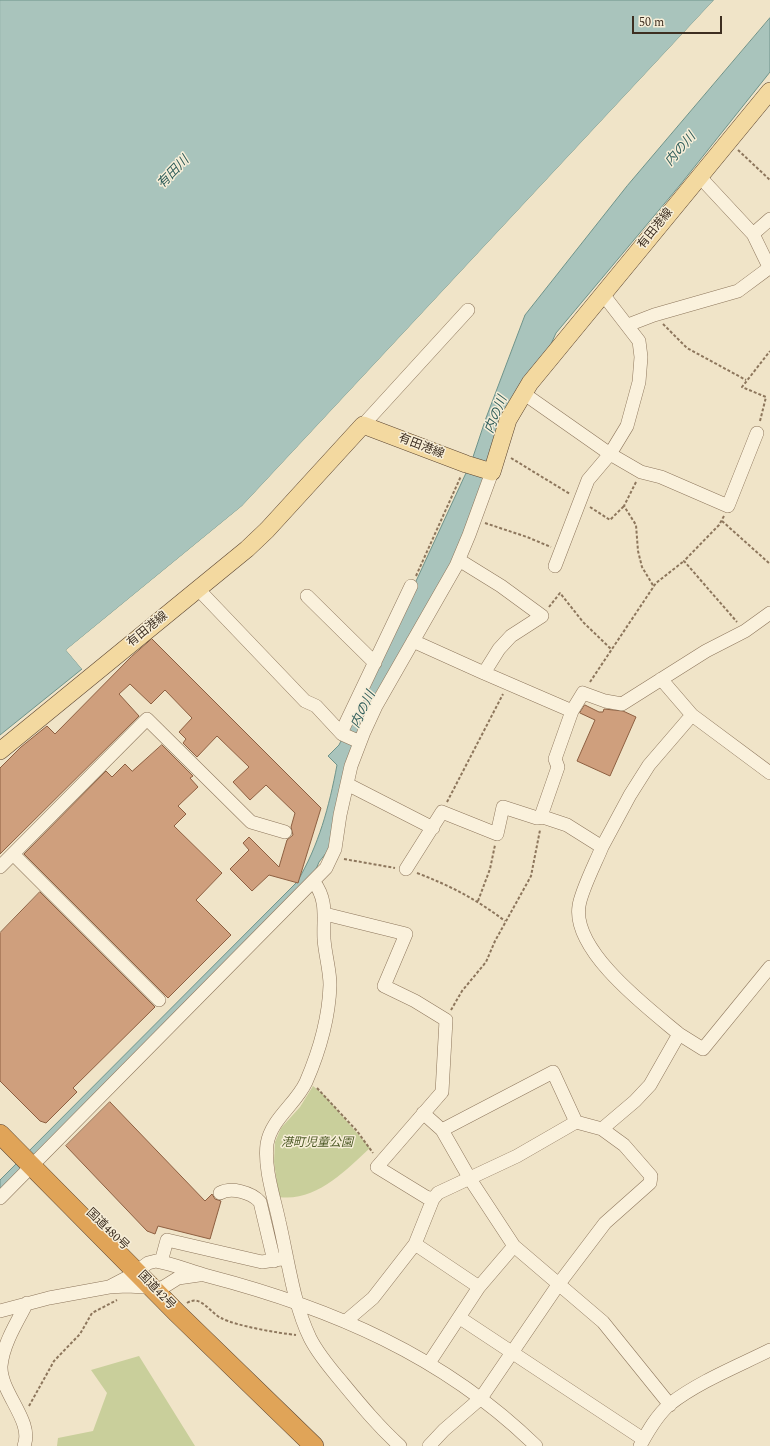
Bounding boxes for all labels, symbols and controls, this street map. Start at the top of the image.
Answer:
scale bar [634,8,724,34]
text: 50 m [639,13,664,32]
water label: 内の川 [662,130,700,170]
water label: 有田川 [155,154,193,192]
street label: 有田港線 [635,206,677,252]
water label: 内の川 [482,394,512,436]
street label: 有田港線 [396,432,446,462]
street label: 有田港線 [125,609,171,651]
water label: 内の川 [348,689,380,731]
park label: 港町児童公園 [281,1137,353,1151]
street label: 国道480号 [83,1206,131,1254]
street label: 国道42号 [134,1269,178,1313]

